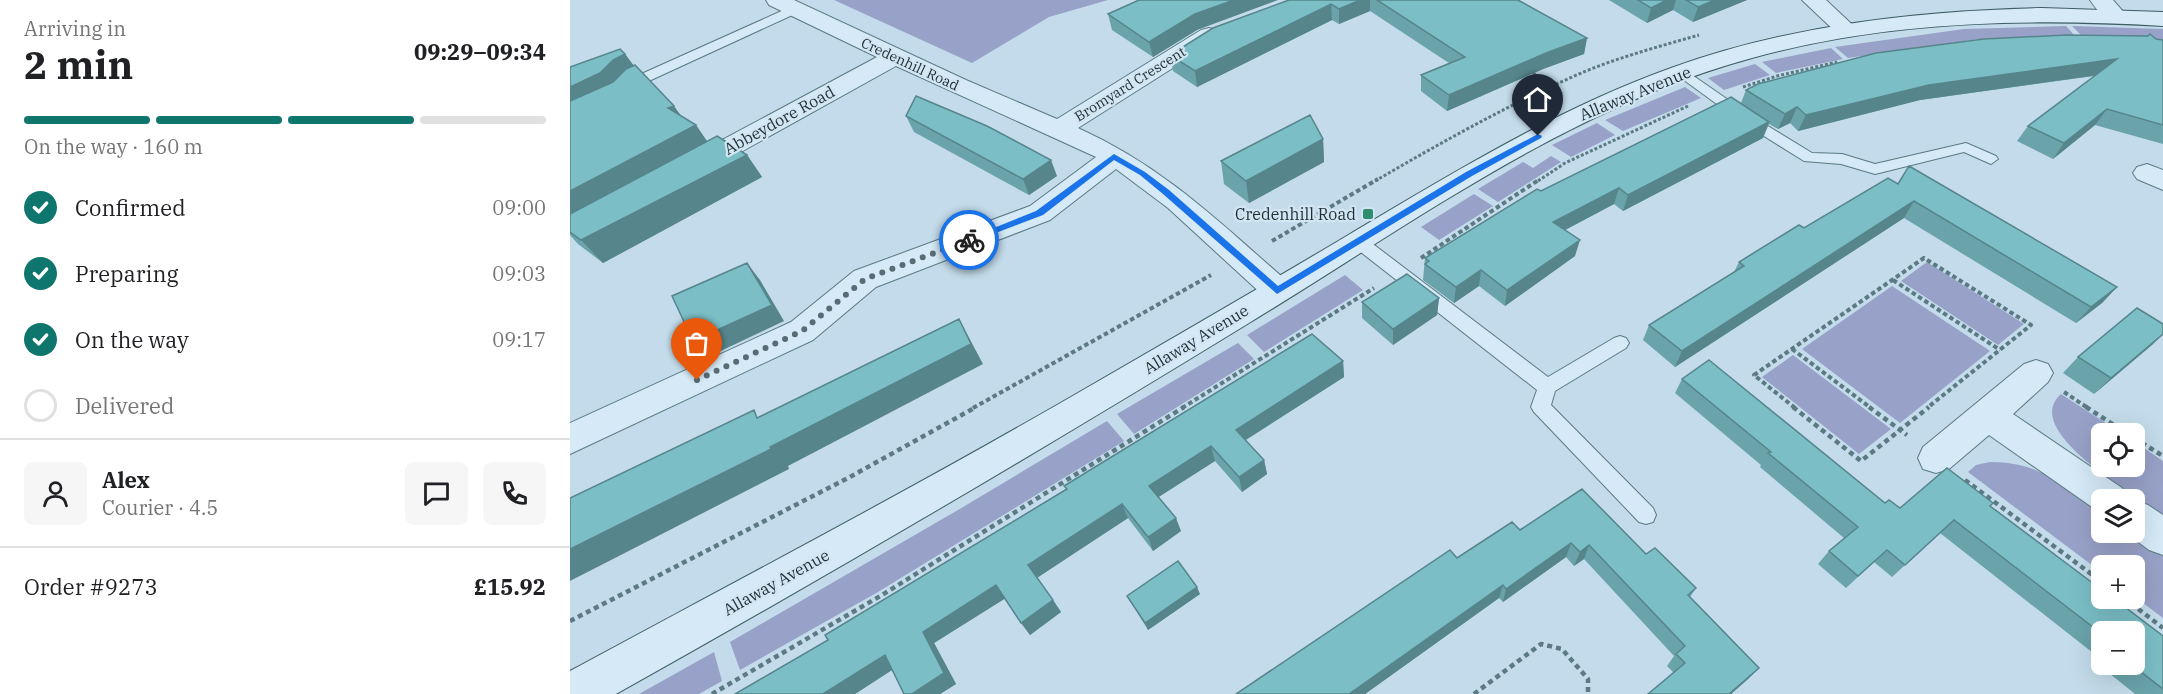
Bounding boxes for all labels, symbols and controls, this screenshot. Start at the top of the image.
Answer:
text: Arriving in [24,15,126,42]
street label: Credenhill Road [858,33,962,95]
text: 09:29–09:34 [414,37,546,66]
text: 2 min [24,39,133,90]
street label: Bromyard Crescent [1071,43,1189,125]
street label: Allaway Avenue [1576,62,1694,124]
pin [1512,74,1563,136]
street label: Abbeydore Road [720,81,838,159]
icon: home [1521,83,1554,116]
text: On the way · 160 m [24,133,203,160]
icon: check [24,191,57,224]
text: Confirmed [75,193,186,222]
text: 09:00 [492,194,546,221]
place label: Credenhill Road [1235,204,1356,224]
marker: Credenhill Road [1361,207,1375,221]
courier [939,210,999,270]
icon: bike [953,224,986,257]
icon: check [24,257,57,290]
text: Preparing [75,259,179,288]
text: 09:03 [492,260,546,287]
street label: Allaway Avenue [1140,300,1252,378]
pin [671,318,722,380]
icon: check [24,323,57,356]
text: On the way [75,325,189,354]
text: 09:17 [492,326,546,353]
icon: bag [680,327,713,360]
text: Delivered [75,391,174,420]
map controls [2091,423,2145,675]
button: locate [2091,423,2145,477]
button: person [24,462,87,525]
button: chat [405,462,468,525]
button: phone [483,462,546,525]
text: Alex [102,465,150,494]
button: layers [2091,489,2145,543]
text: Courier · 4.5 [102,494,218,521]
street label: Allaway Avenue [719,545,833,619]
button: + [2091,555,2145,609]
text: Order #9273 [24,572,158,601]
text: £15.92 [474,572,546,601]
button: − [2091,621,2145,675]

